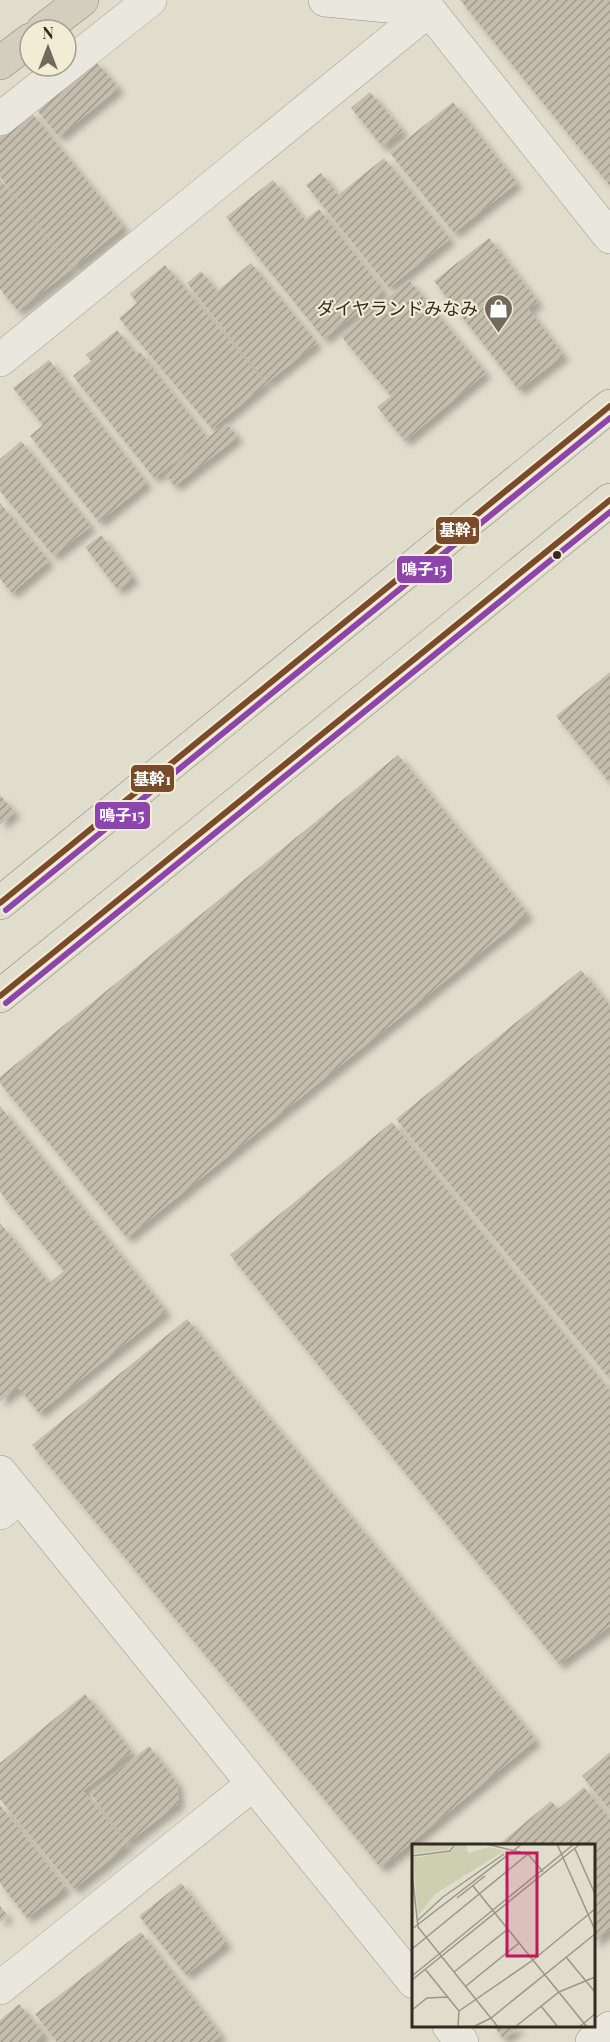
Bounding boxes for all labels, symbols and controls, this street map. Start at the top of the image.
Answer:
north arrow [18,18,78,78]
text: N [42,22,54,43]
shop icon: ダイヤランドみなみ [483,292,515,334]
place label: ダイヤランドみなみ [317,296,478,320]
line badge: 基幹1 [435,516,480,545]
text: 基幹1 [439,519,477,540]
unlabelled marker [551,549,563,561]
line badge: 鳴子15 [396,555,453,584]
text: 鳴子15 [401,558,447,579]
line badge: 基幹1 [130,764,175,793]
text: 基幹1 [133,768,171,789]
line badge: 鳴子15 [94,801,151,830]
text: 鳴子15 [99,804,145,825]
inset map [412,1844,595,2027]

